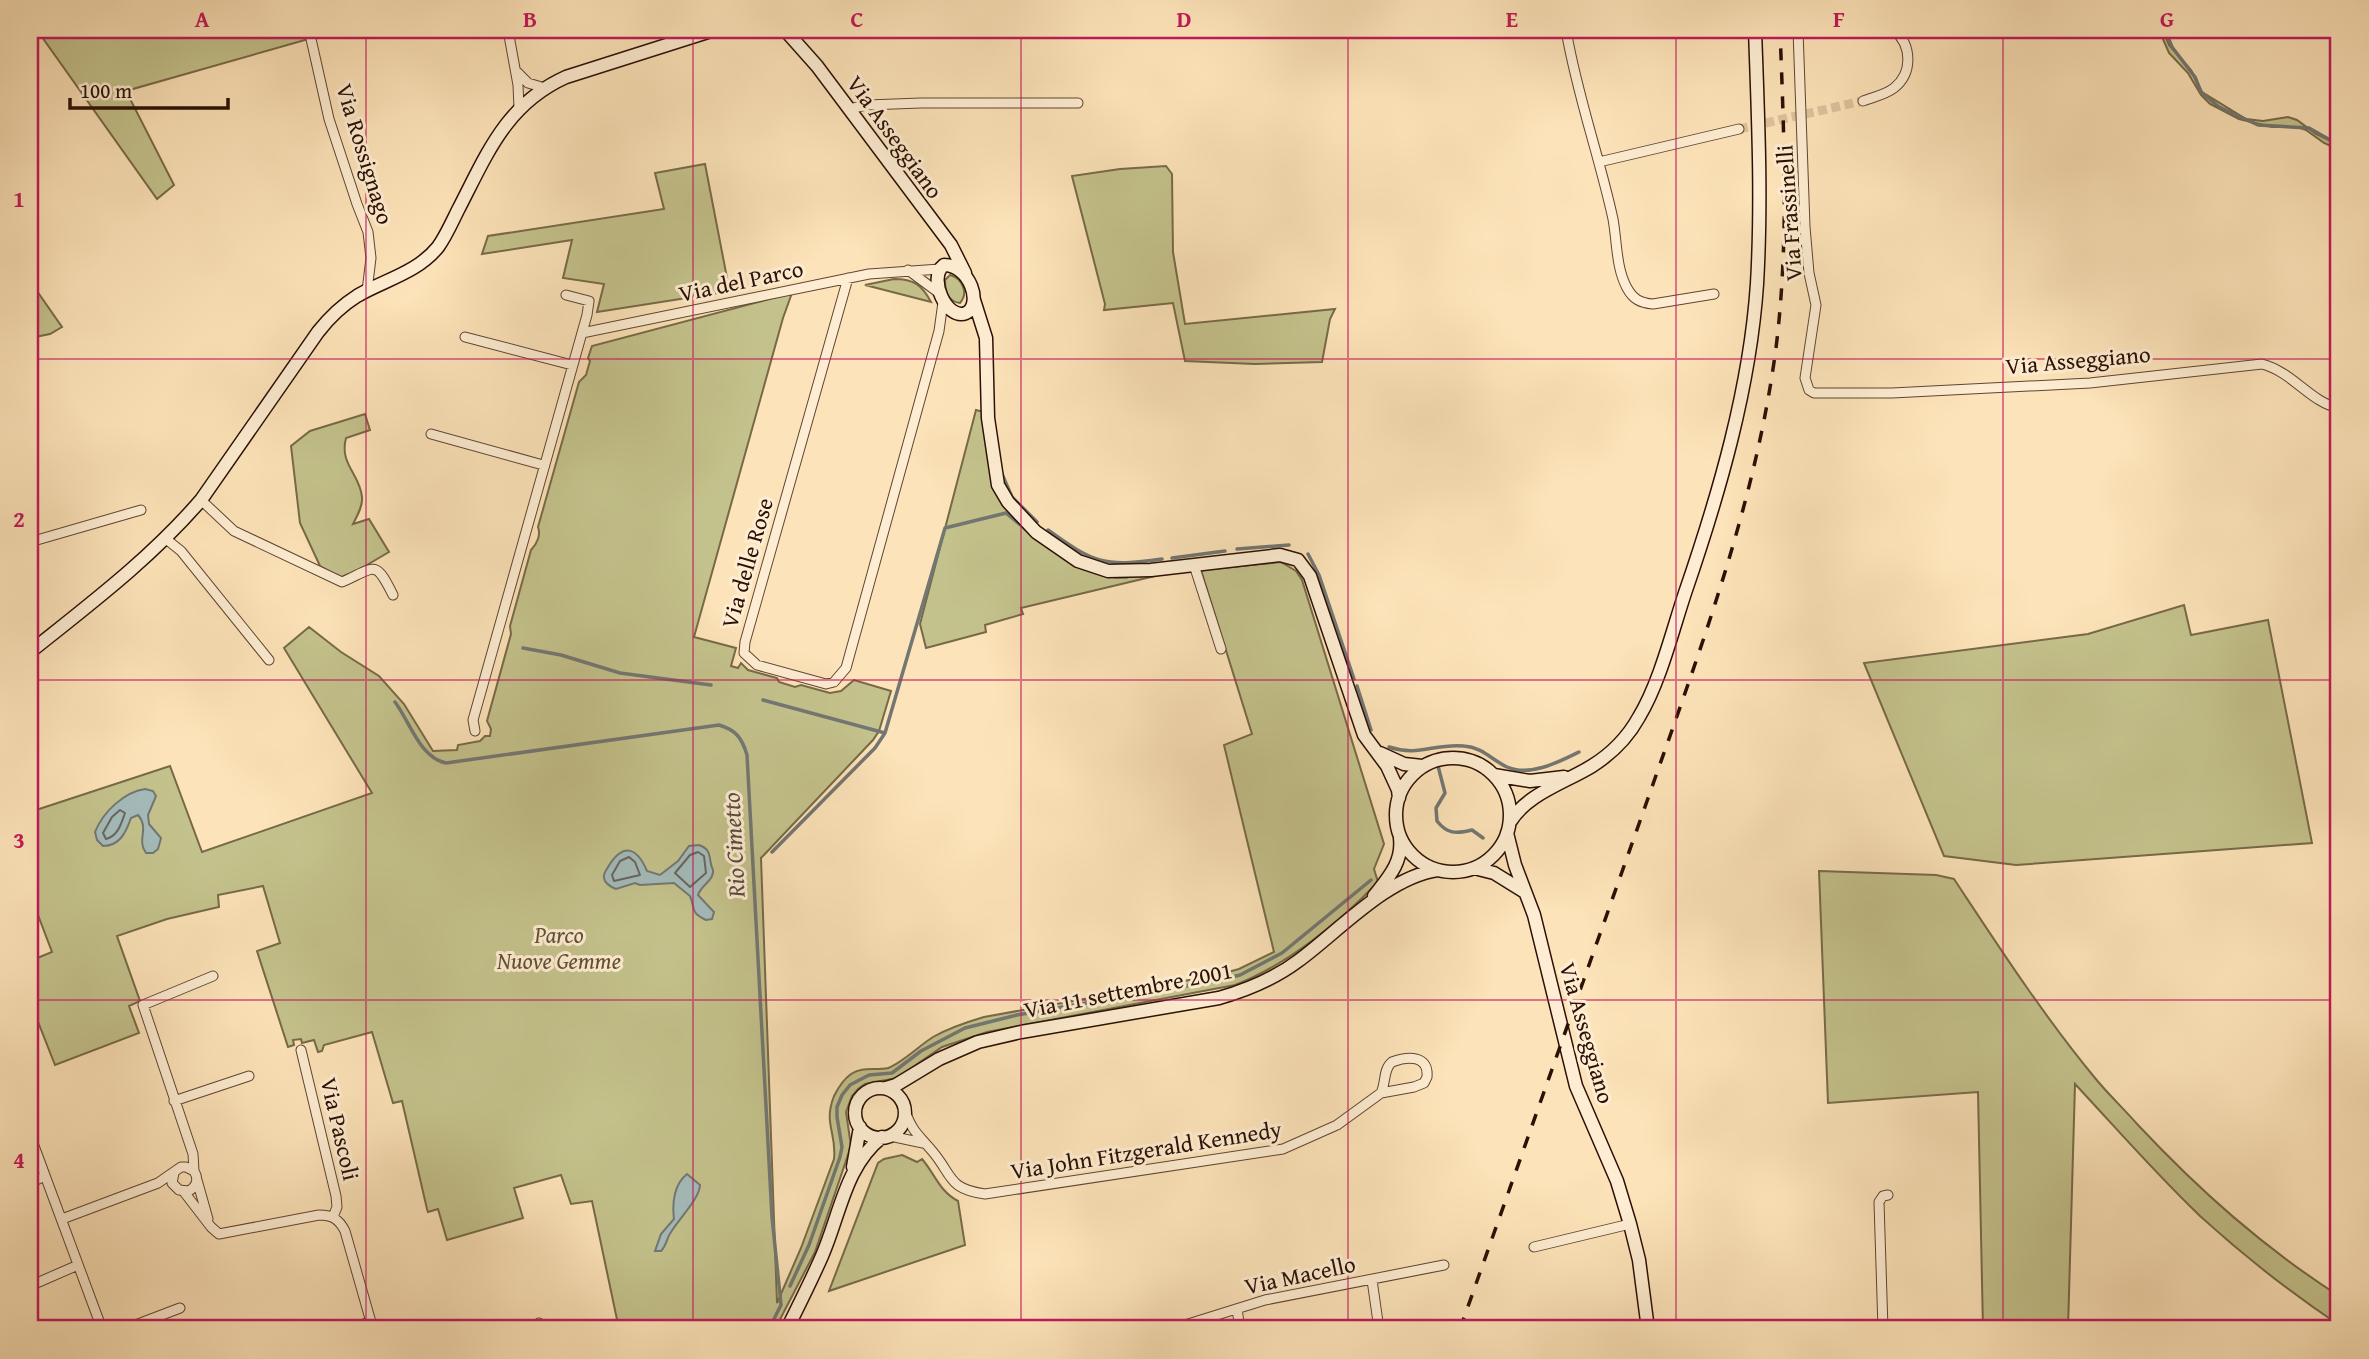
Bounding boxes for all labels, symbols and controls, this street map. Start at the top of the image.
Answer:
text: A [195,2,210,35]
text: B [523,2,537,35]
text: C [850,2,864,35]
text: D [1177,2,1192,35]
text: E [1506,2,1518,35]
text: F [1833,2,1845,35]
text: G [2160,2,2174,35]
scale bar [70,66,228,110]
street label: Via Asseggiano [839,68,951,205]
text: 100 m [80,75,132,106]
street label: Via Rossignago [328,79,403,228]
street label: Via Frassinelli [1767,144,1810,282]
text: 1 [13,182,25,215]
street label: Via del Parco [676,251,806,310]
street label: Via Asseggiano [2004,337,2152,382]
street label: Via delle Rose [712,494,781,632]
text: 2 [13,502,25,535]
water label: Rio Cimetto [713,792,754,899]
text: 3 [13,823,25,856]
park label: Parco Nuove Gemme [496,918,621,977]
street label: Via 11 settembre 2001 [1021,953,1235,1026]
street label: Via Asseggiano [1552,958,1623,1107]
street label: Via Pascoli [313,1074,368,1184]
street label: Via John Fitzgerald Kennedy [1008,1112,1284,1187]
text: 4 [13,1143,25,1176]
street label: Via Macello [1241,1247,1359,1302]

